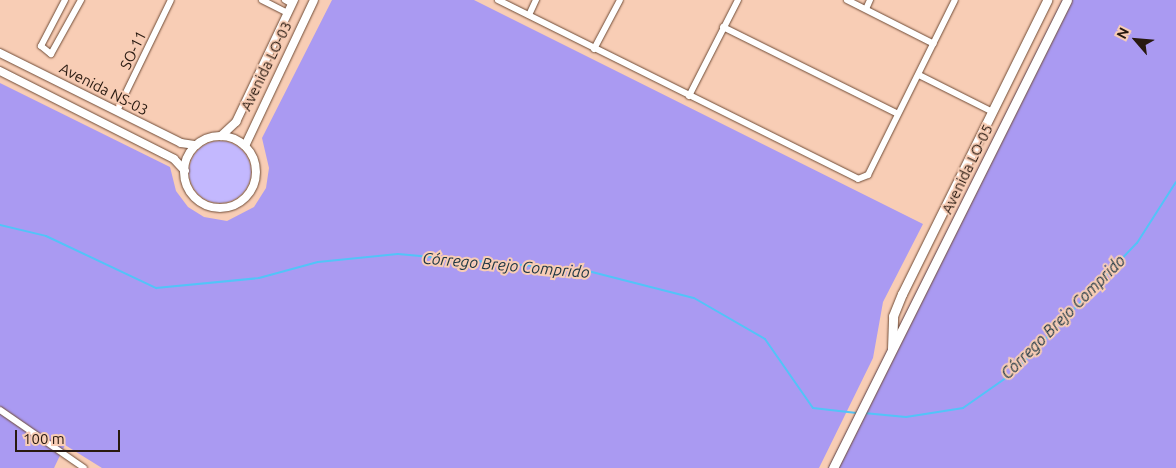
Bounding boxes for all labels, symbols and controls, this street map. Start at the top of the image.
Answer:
north arrow [1111,15,1161,65]
street label: Avenida LO-03 [237,18,295,114]
text: N [1113,25,1132,41]
street label: SO-11 [116,28,150,72]
street label: Avenida NS-03 [57,59,151,119]
street label: Avenida LO-05 [938,121,996,217]
water label: Córrego Brejo Comprido [422,248,590,282]
water label: Córrego Brejo Comprido [997,251,1129,383]
scale bar [18,420,122,452]
text: 100 m [23,430,65,447]

